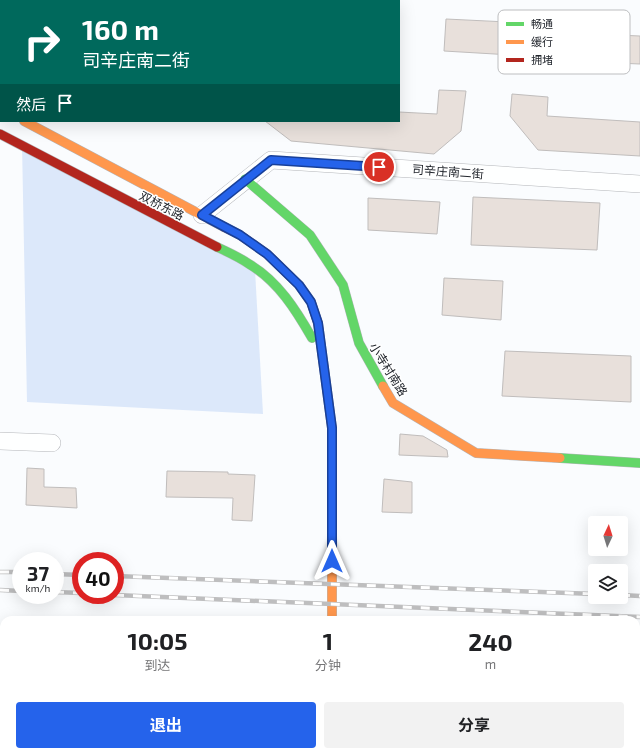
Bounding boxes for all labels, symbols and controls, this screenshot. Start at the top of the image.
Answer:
legend [498,10,630,74]
text: 160 m [82,12,159,46]
icon: right [16,16,68,68]
text: 畅通 [531,17,553,30]
text: 缓行 [531,35,553,48]
text: 司辛庄南二街 [82,49,190,71]
text: 拥堵 [531,53,553,66]
icon: arrive [54,92,76,114]
text: 然后 [16,95,46,113]
pin [362,150,396,184]
icon: arrive [368,156,390,178]
street label: 司辛庄南二街 [412,162,484,180]
street label: 双桥东路 [137,188,187,222]
street label: 小寺村南路 [367,340,411,398]
north arrow [588,516,628,556]
map controls [588,516,628,604]
position arrow [311,540,353,582]
speed limit sign: 40 [72,552,124,604]
text: 37 [27,561,49,585]
button: layers [588,564,628,604]
text: km/h [26,582,50,594]
text: 10:05 [127,626,187,655]
text: 1 [323,626,333,655]
text: 240 [468,627,513,656]
text: m [485,656,496,672]
text: 到达 [144,657,170,673]
text: 分钟 [315,657,341,673]
button: 退出 [16,702,316,748]
button: 分享 [324,702,624,748]

